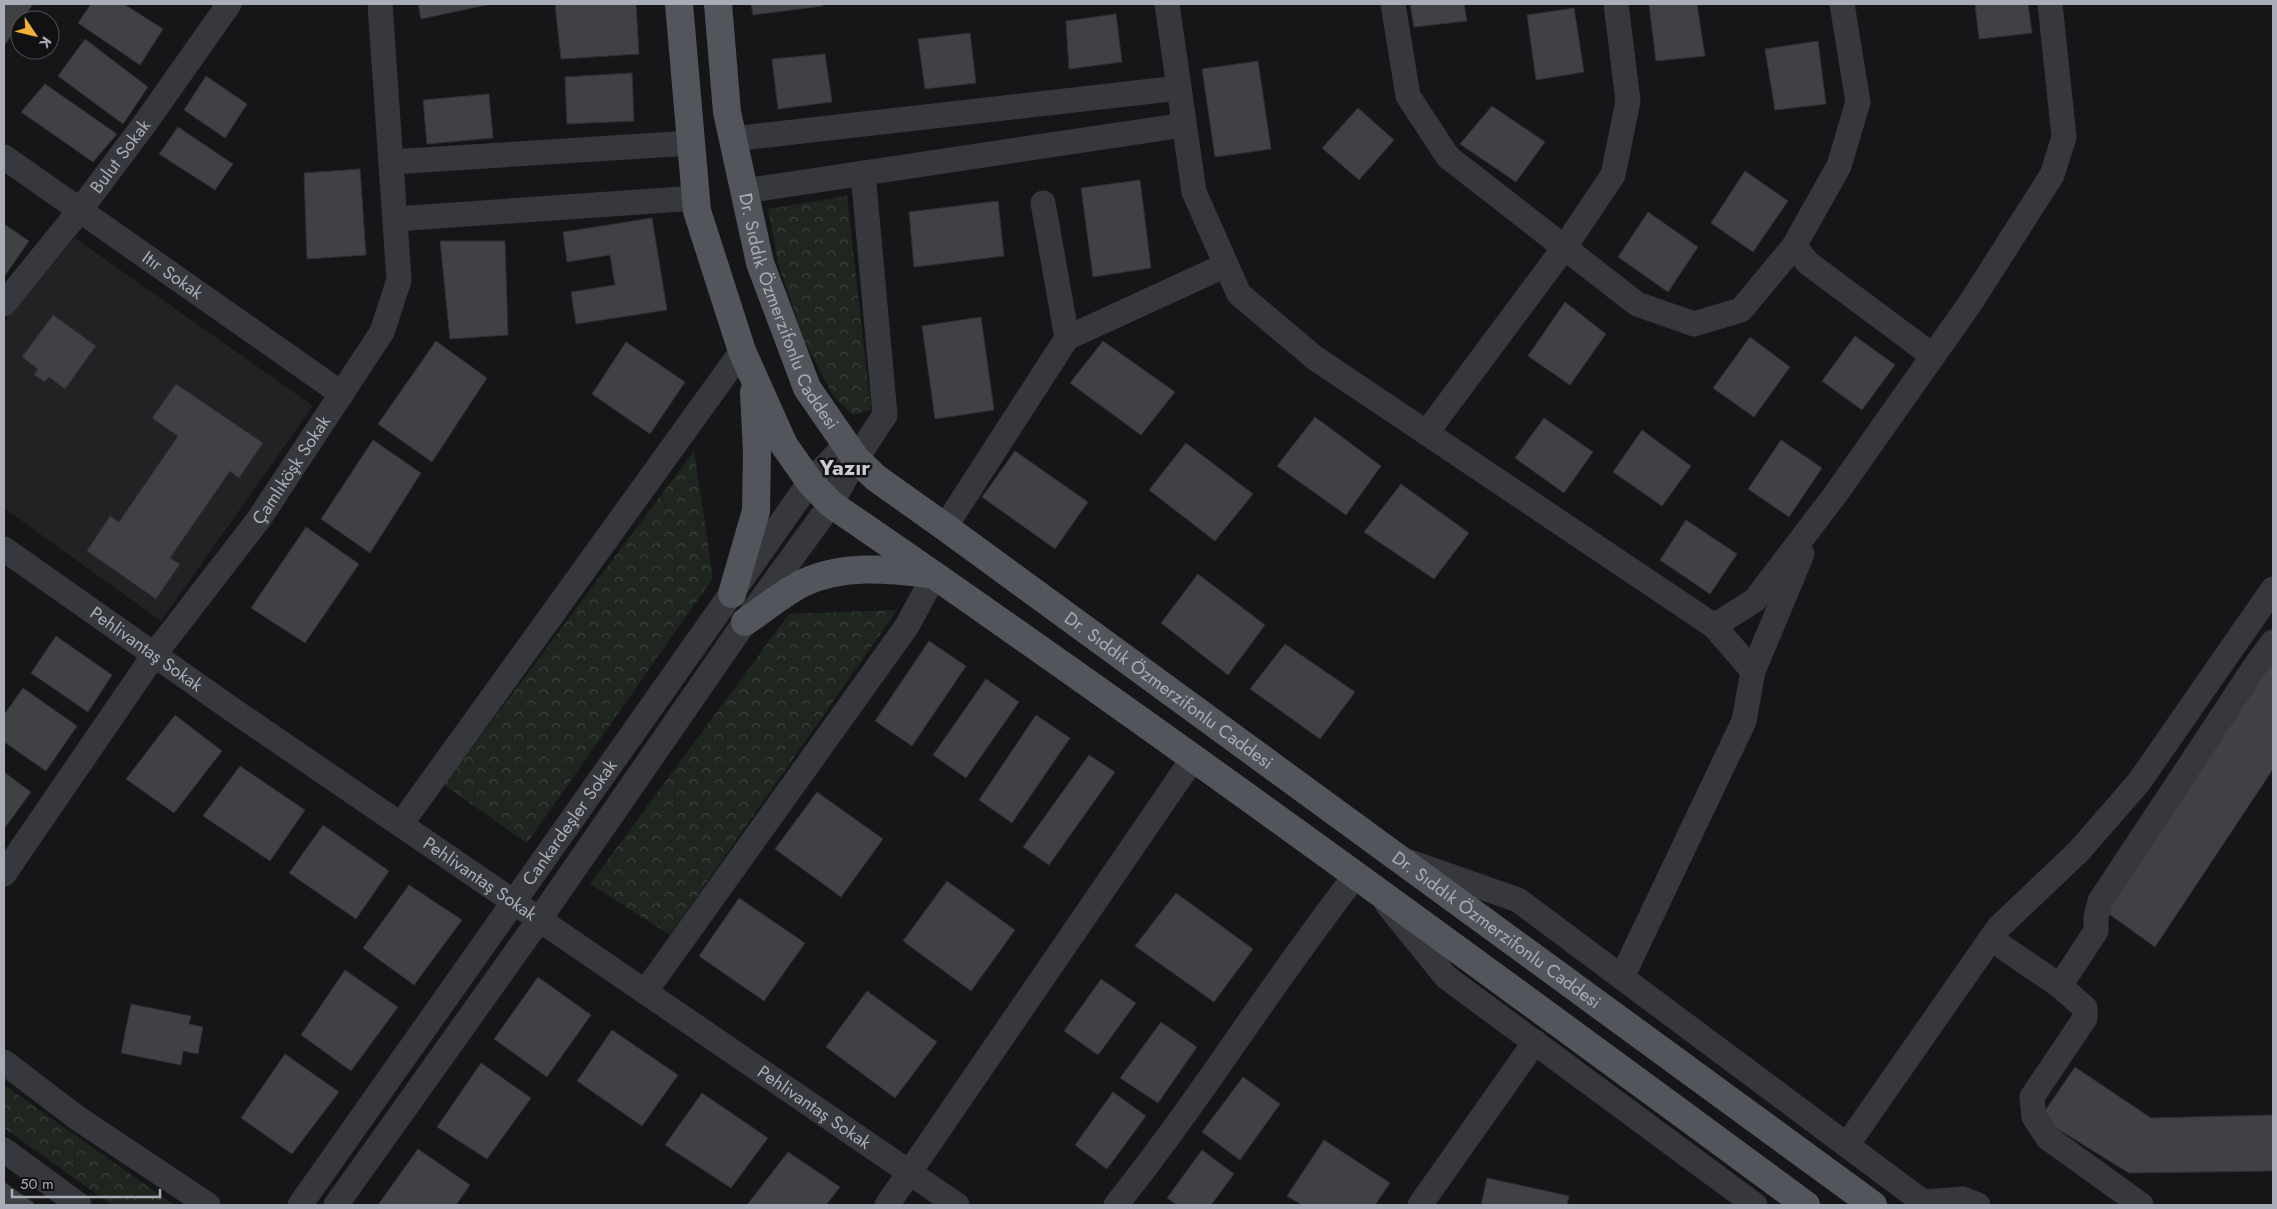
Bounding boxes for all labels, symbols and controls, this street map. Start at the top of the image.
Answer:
north arrow [10,10,60,60]
text: K [35,33,57,52]
street label: Bulut Sokak [84,114,157,199]
street label: Dr. Sıddık Özmerzifonlu Caddesi [732,190,845,435]
street label: Itır Sokak [137,245,209,306]
street label: Çamlıköşk Sokak [246,410,337,530]
district label: Yazır [819,451,870,483]
street label: Pehlivantaş Sokak [85,600,208,698]
street label: Dr. Sıddık Özmerzifonlu Caddesi [1059,605,1279,776]
street label: Cankardeşler Sokak [516,754,623,891]
street label: Pehlivantaş Sokak [418,831,542,927]
street label: Dr. Sıddık Özmerzifonlu Caddesi [1387,845,1606,1015]
street label: Pehlivantaş Sokak [752,1059,876,1156]
scale bar [12,1166,160,1198]
text: 50 m [20,1173,54,1195]

